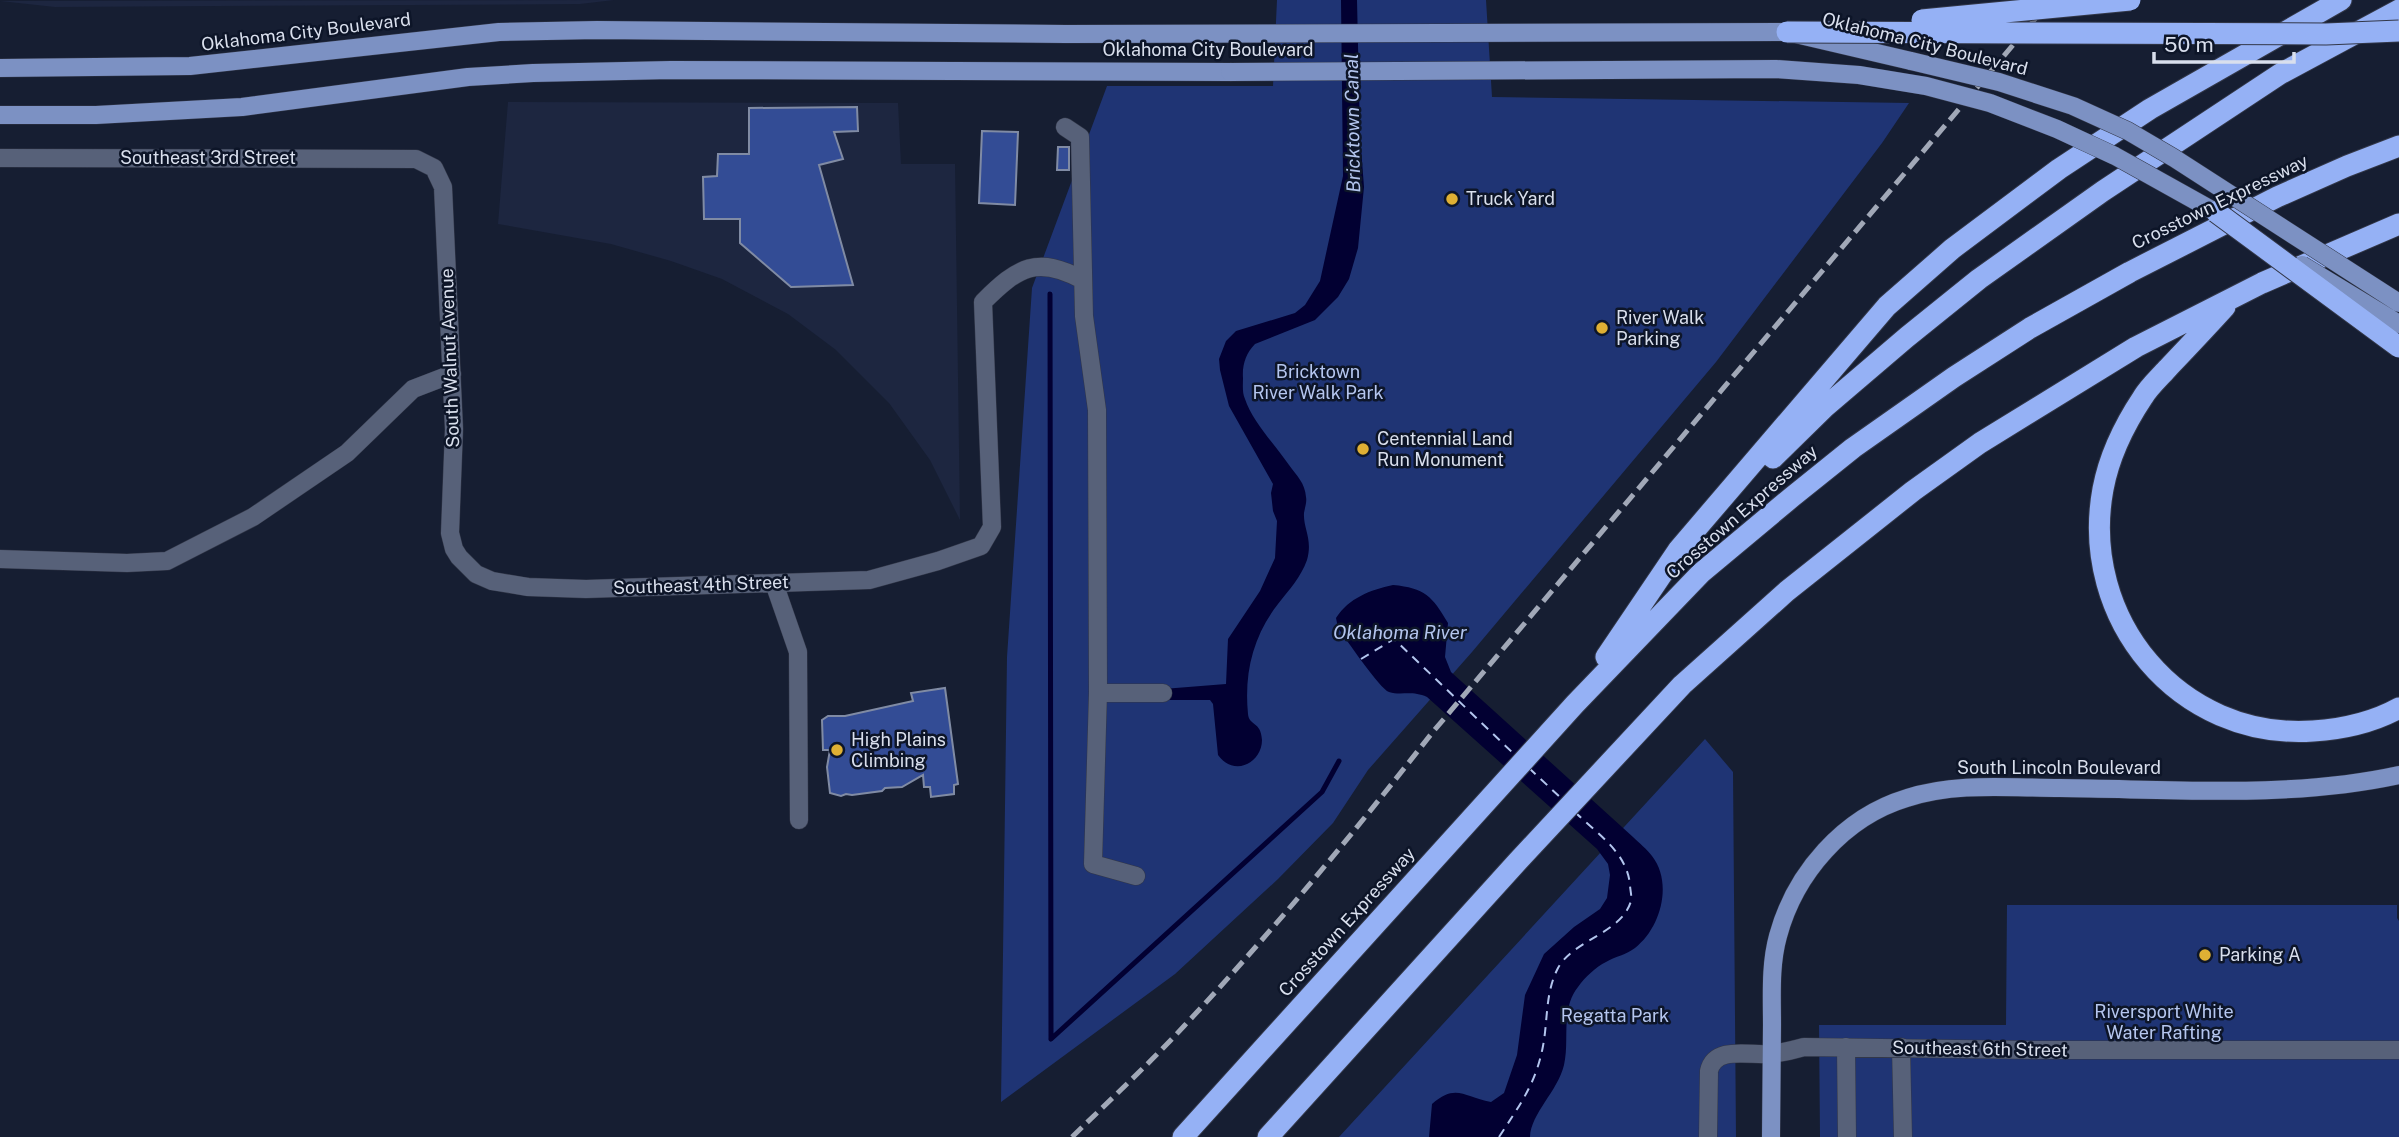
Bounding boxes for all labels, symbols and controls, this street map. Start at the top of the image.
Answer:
street label: Oklahoma City Boulevard [200,8,412,55]
street label: Oklahoma City Boulevard [1820,8,2030,79]
scale bar [2154,21,2294,65]
text: 50 m [2164,32,2214,57]
street label: Oklahoma City Boulevard [1102,39,1314,60]
water label: Bricktown Canal [1340,53,1364,193]
street label: Southeast 3rd Street [120,147,296,168]
street label: Crosstown Expressway [2128,150,2312,253]
place label: Truck Yard [1466,188,1555,209]
marker: Truck Yard [1444,191,1460,207]
street label: South Walnut Avenue [436,268,463,448]
place label: River Walk Parking [1616,307,1704,349]
marker: River Walk Parking [1594,320,1610,336]
park label: Bricktown River Walk Park [1252,361,1384,403]
place label: Centennial Land Run Monument [1377,428,1513,470]
street label: Crosstown Expressway [1662,440,1822,583]
marker: Centennial Land Run Monument [1355,441,1371,457]
street label: Southeast 4th Street [613,571,789,598]
water label: Oklahoma River [1333,621,1468,643]
place label: High Plains Climbing [851,729,946,771]
marker: High Plains Climbing [829,742,845,758]
street label: South Lincoln Boulevard [1957,757,2161,778]
street label: Crosstown Expressway [1274,843,1419,1000]
place label: Parking A [2219,944,2301,965]
marker: Parking A [2197,947,2213,963]
park label: Riversport White Water Rafting [2094,1001,2234,1043]
park label: Regatta Park [1561,1005,1669,1026]
street label: Southeast 6th Street [1892,1036,2068,1061]

